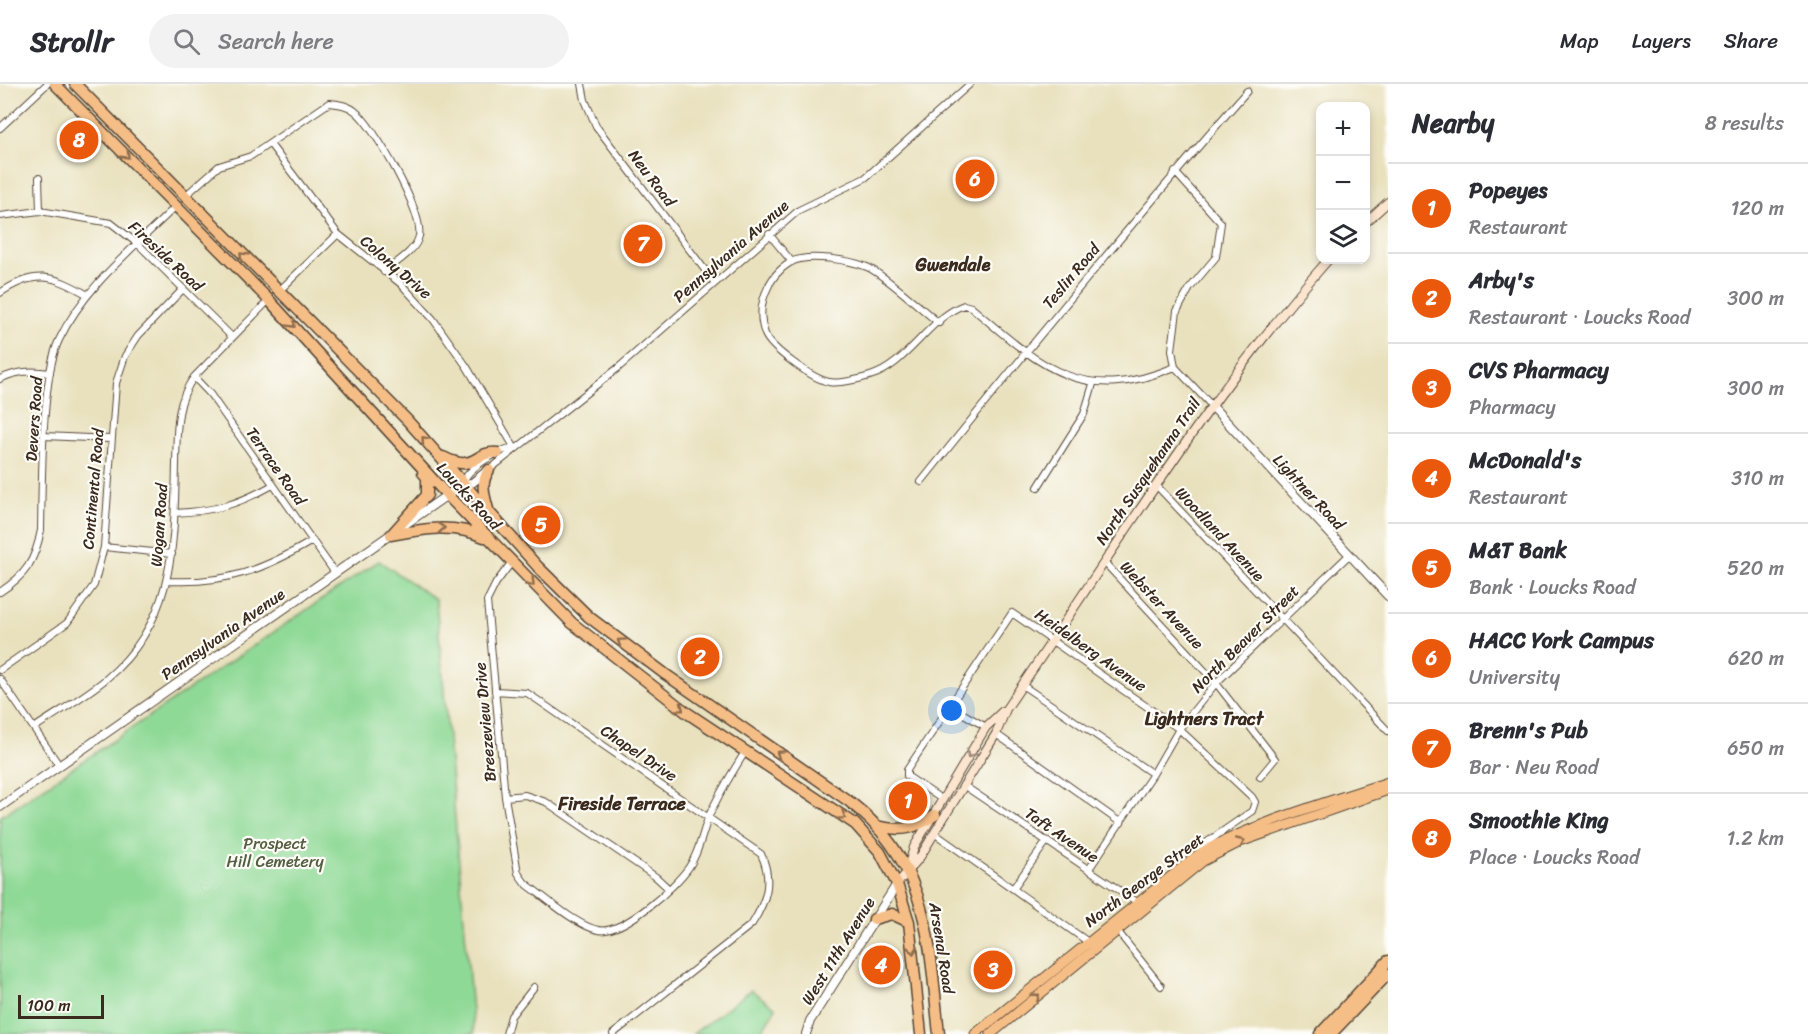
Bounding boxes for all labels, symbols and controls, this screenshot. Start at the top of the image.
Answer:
search box [149,14,569,68]
text: Strollr [30,17,113,66]
text: Search here [218,22,334,61]
text: Map [1560,22,1599,60]
text: Layers [1632,22,1691,60]
text: Share [1724,22,1778,60]
icon: search [170,25,203,58]
text: Nearby [1412,100,1494,146]
map controls [1316,102,1370,264]
button: + [1316,102,1370,156]
text: 8 results [1705,106,1784,141]
pin: 8 [60,118,98,162]
street label: Neu Road [621,143,684,214]
one-way arrow [119,148,129,159]
pin: 6 [956,156,994,202]
button: − [1316,156,1370,210]
text: Popeyes [1469,171,1548,210]
text: 1 [1427,191,1436,226]
text: 120 m [1731,191,1784,226]
street label: Pennsylvania Avenue [666,192,796,310]
button: layers [1316,210,1370,264]
text: Restaurant [1469,210,1568,245]
street label: Fireside Road [121,213,212,300]
pin: 7 [624,222,662,266]
street label: Colony Drive [353,227,439,307]
street label: Teslin Road [1035,235,1108,316]
district label: Gwendale [915,249,991,281]
one-way arrow [240,253,251,264]
text: Arby's [1469,261,1534,300]
text: 2 [1426,281,1437,316]
text: 300 m [1727,281,1784,316]
text: Restaurant · Loucks Road [1469,300,1690,335]
one-way arrow [285,317,296,328]
text: CVS Pharmacy [1469,351,1609,390]
text: 3 [1426,371,1437,406]
text: 300 m [1727,371,1784,406]
street label: Devers Road [17,374,52,462]
text: Pharmacy [1469,390,1556,425]
street label: North Susquehanna Trail [1088,391,1209,551]
street label: Terrace Road [238,420,315,513]
street label: Continental Road [73,426,113,551]
one-way arrow [421,435,432,446]
text: McDonald's [1469,441,1581,480]
street label: Lightner Road [1266,447,1354,538]
street label: Loucks Road [429,455,510,538]
text: 4 [1425,461,1438,496]
text: 310 m [1731,461,1784,496]
street label: Woodland Avenue [1168,479,1272,589]
text: Restaurant [1469,480,1568,515]
street label: Wogan Road [142,481,176,568]
pin: 5 [522,502,560,548]
one-way arrow [436,522,445,535]
text: M&T Bank [1469,531,1567,570]
text: 5 [1425,551,1438,586]
text: 520 m [1727,551,1784,586]
street label: Webster Avenue [1113,554,1211,656]
text: Bank · Loucks Road [1469,570,1636,605]
one-way arrow [523,575,534,586]
street label: North Beaver Street [1184,578,1306,700]
street label: Pennsylvania Avenue [155,580,292,688]
street label: Heidelberg Avenue [1029,600,1153,700]
text: HACC York Campus [1469,621,1654,660]
pin: 2 [680,634,720,680]
one-way arrow [616,638,627,649]
text: 6 [1426,641,1437,676]
text: 620 m [1728,641,1784,676]
text: University [1469,660,1560,695]
street label: Breezeview Drive [465,661,505,783]
your location [937,696,966,725]
one-way arrow [674,700,685,711]
district label: Lightners Tract [1145,703,1265,735]
text: Brenn's Pub [1469,711,1588,750]
street label: Chapel Drive [594,716,684,790]
text: 7 [1426,731,1437,766]
text: 650 m [1727,731,1784,766]
one-way arrow [965,748,977,758]
one-way arrow [776,750,787,761]
text: Bar · Neu Road [1469,750,1598,785]
pin: 1 [888,778,928,824]
district label: Fireside Terrace [557,788,687,820]
street label: Taft Avenue [1019,799,1105,871]
text: Smoothie King [1469,801,1609,840]
one-way arrow [836,809,847,820]
text: 8 [1425,821,1438,856]
text: 1.2 km [1727,821,1784,856]
street label: North George Street [1078,825,1210,935]
park label: Prospect Hill Cemetery [226,829,324,876]
one-way arrow [1235,837,1246,849]
text: Place · Loucks Road [1469,840,1640,875]
street label: West 11th Avenue [793,891,883,1011]
street label: Arsenal Road [920,899,964,997]
pin: 4 [862,942,900,988]
one-way arrow [906,945,918,954]
pin: 3 [974,948,1012,992]
text: 100 m [27,991,71,1020]
scale bar [18,992,104,1020]
one-way arrow [1029,993,1040,1004]

